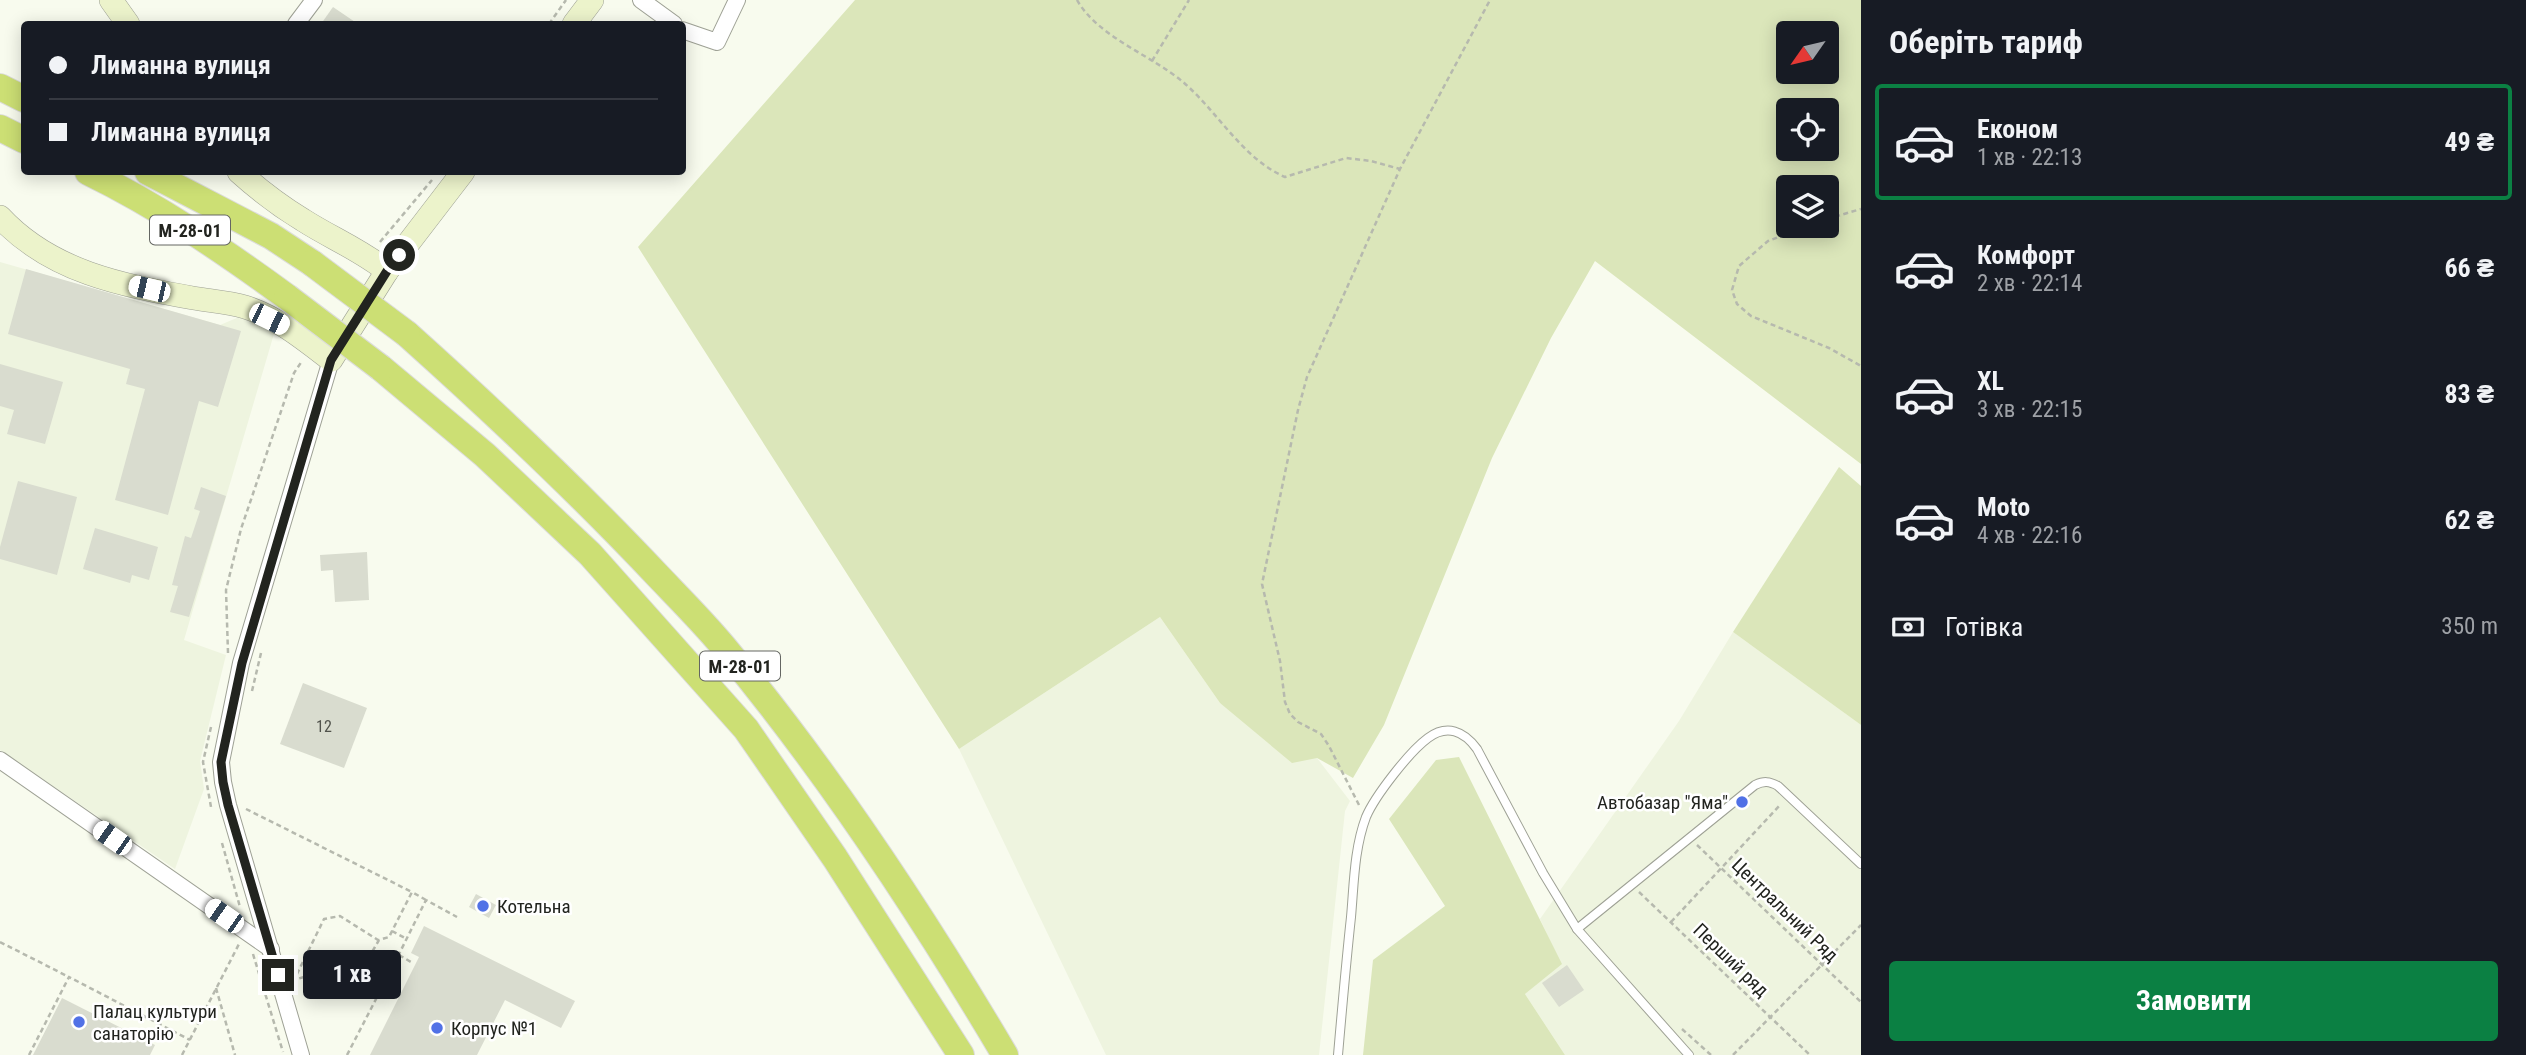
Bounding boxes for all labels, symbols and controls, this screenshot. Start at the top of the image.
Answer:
north arrow [1776,21,1839,84]
map controls [1776,21,1839,238]
text: Оберіть тариф [1889,23,2083,61]
text: Лиманна вулиця [91,50,271,80]
button: locate [1776,98,1839,161]
icon: car [1893,111,1956,174]
text: Економ [1977,114,2058,144]
text: Лиманна вулиця [91,117,271,147]
text: 49 ₴ [2444,127,2494,157]
text: 1 хв · 22:13 [1977,144,2082,171]
button: layers [1776,175,1839,238]
road number: М-28-01 [150,215,230,244]
icon: car [1893,237,1956,300]
route start [383,239,415,271]
text: Комфорт [1977,240,2075,270]
text: 66 ₴ [2444,253,2494,283]
text: 2 хв · 22:14 [1977,270,2082,297]
car [127,274,172,304]
car [246,300,293,338]
icon: car [1893,363,1956,426]
text: XL [1977,366,2004,396]
text: 83 ₴ [2444,379,2494,409]
text: 3 хв · 22:15 [1977,396,2082,423]
icon: car [1893,489,1956,552]
text: Moto [1977,492,2030,522]
text: 62 ₴ [2444,505,2494,535]
text: 4 хв · 22:16 [1977,522,2082,549]
icon: cash [1889,608,1927,646]
text: Готівка [1945,612,2023,642]
text: 350 m [2441,613,2498,640]
road number: М-28-01 [700,652,780,680]
house number: 12 [316,717,332,736]
place label: Автобазар "Яма" [1597,791,1728,814]
marker: Автобазар "Яма" [1734,794,1750,810]
car [89,817,136,859]
street label: Центральний Ряд [1727,853,1843,967]
car [201,895,248,937]
place label: Котельна [497,895,571,918]
marker: Котельна [475,898,491,914]
street label: Перший ряд [1689,918,1773,1002]
callout: 1 хв [302,950,400,1000]
route end [262,959,294,991]
text: 1 хв [333,961,371,988]
button: Замовити [1889,961,2498,1041]
place label: Палац культури санаторію [93,1000,217,1045]
marker: Палац культури санаторію [71,1014,87,1030]
place label: Корпус №1 [451,1017,537,1040]
marker: Корпус №1 [429,1020,445,1036]

